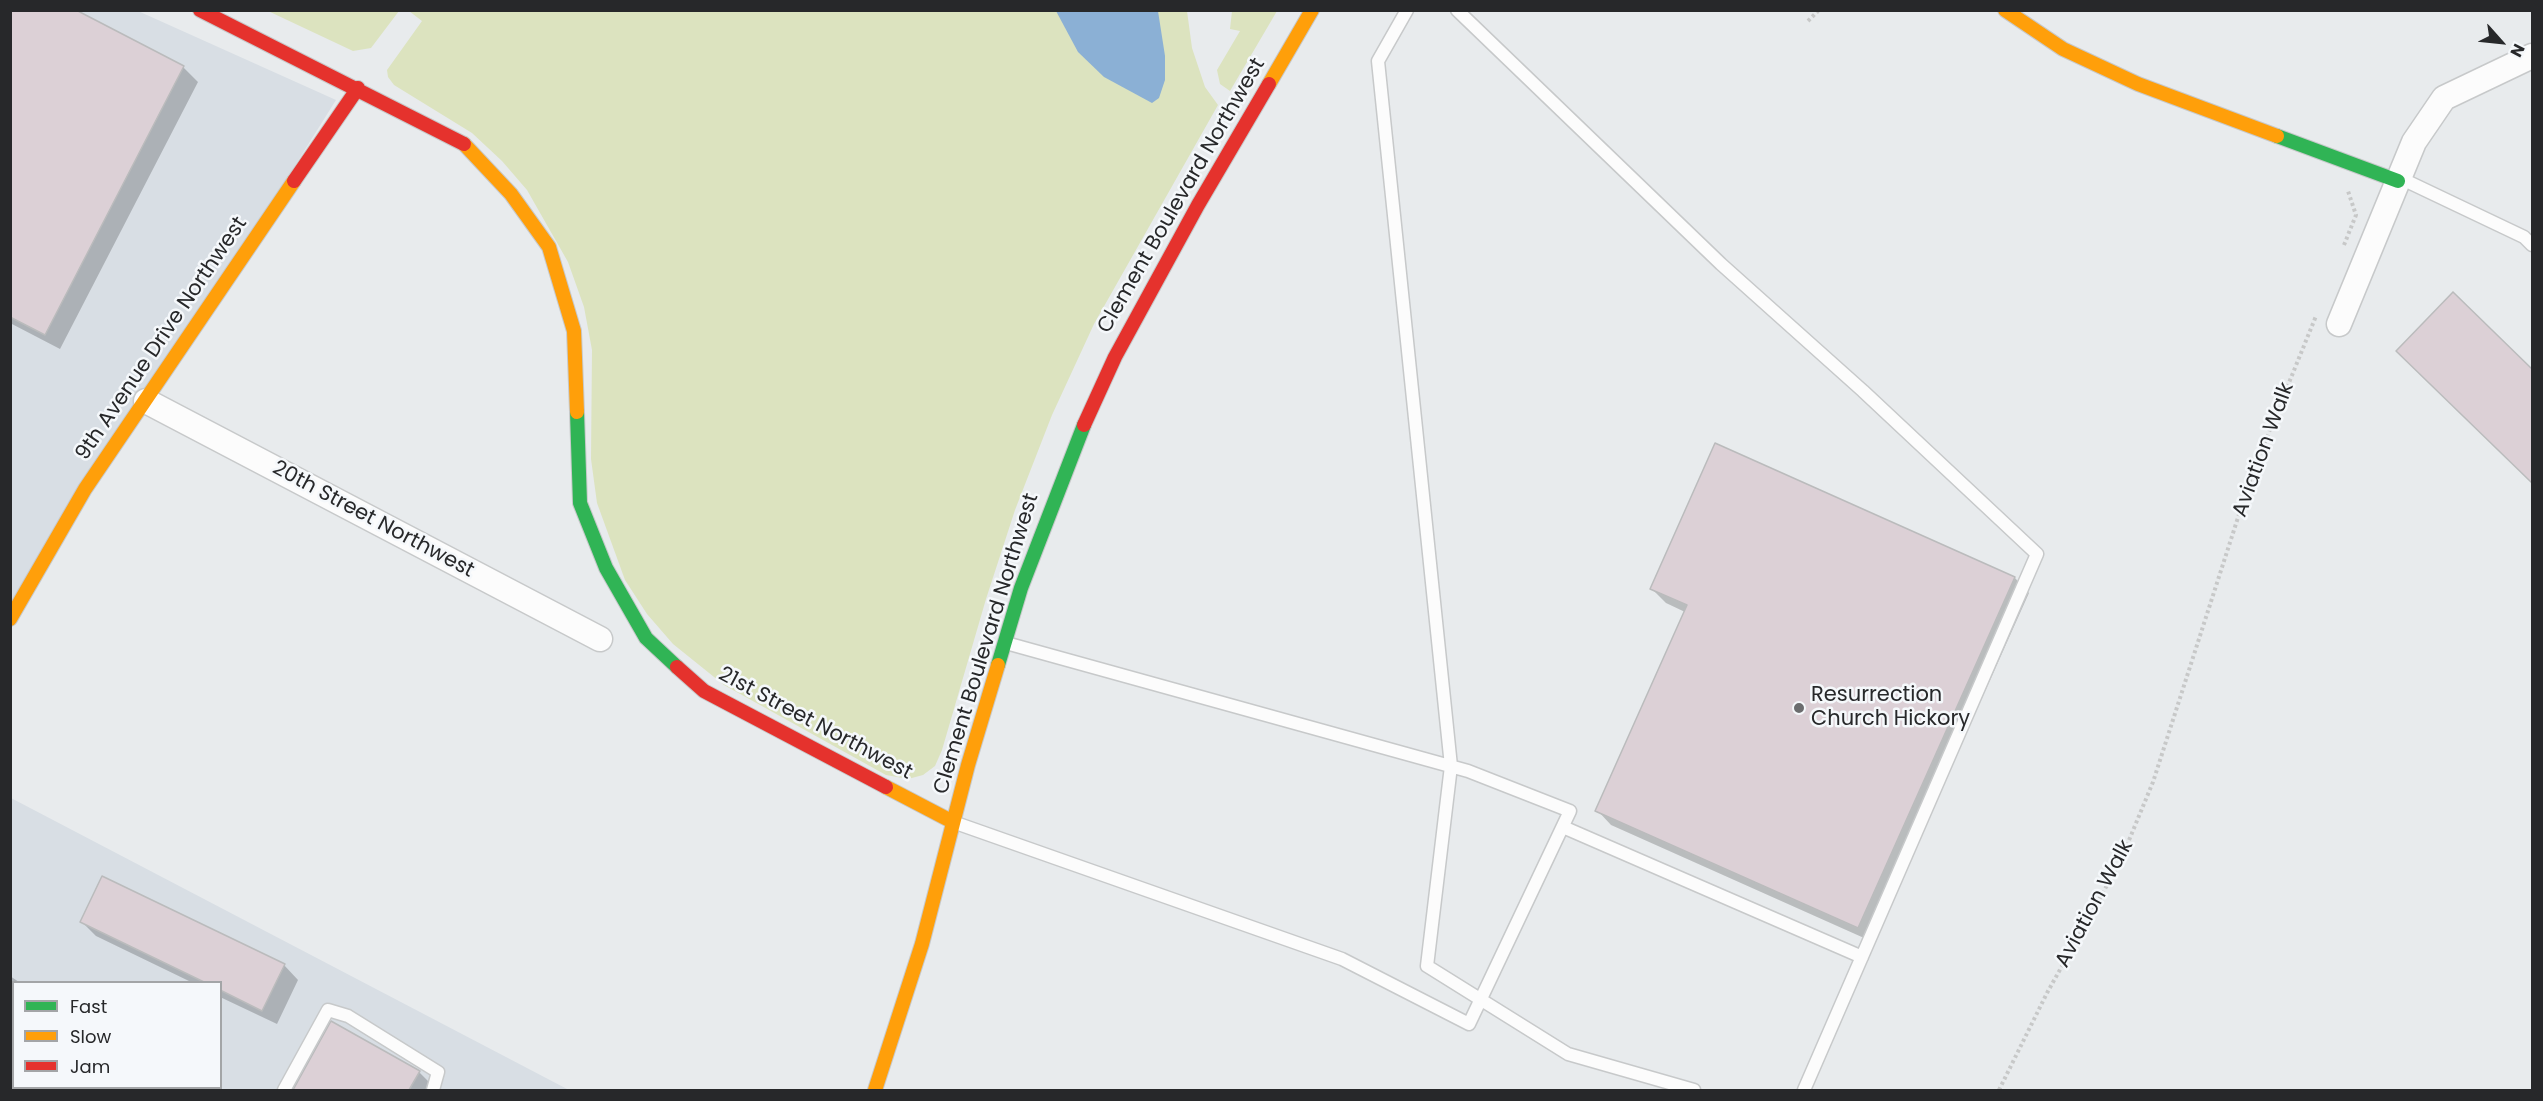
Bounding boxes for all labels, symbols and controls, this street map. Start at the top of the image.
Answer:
north arrow [2471,12,2531,72]
text: N [2505,40,2530,61]
street label: Clement Boulevard Northwest [1093,54,1271,338]
street label: 9th Avenue Drive Northwest [71,212,253,466]
street label: Aviation Walk [2228,379,2300,521]
street label: 20th Street Northwest [268,456,478,584]
street label: Clement Boulevard Northwest [929,491,1045,797]
street label: 21st Street Northwest [714,662,916,786]
place label: Resurrection Church Hickory [1811,683,1970,733]
marker: Resurrection Church Hickory [1792,701,1806,715]
street label: Aviation Walk [2051,836,2139,972]
legend [12,981,222,1089]
text: Fast [70,994,107,1019]
text: Slow [70,1024,111,1049]
text: Jam [70,1054,110,1079]

